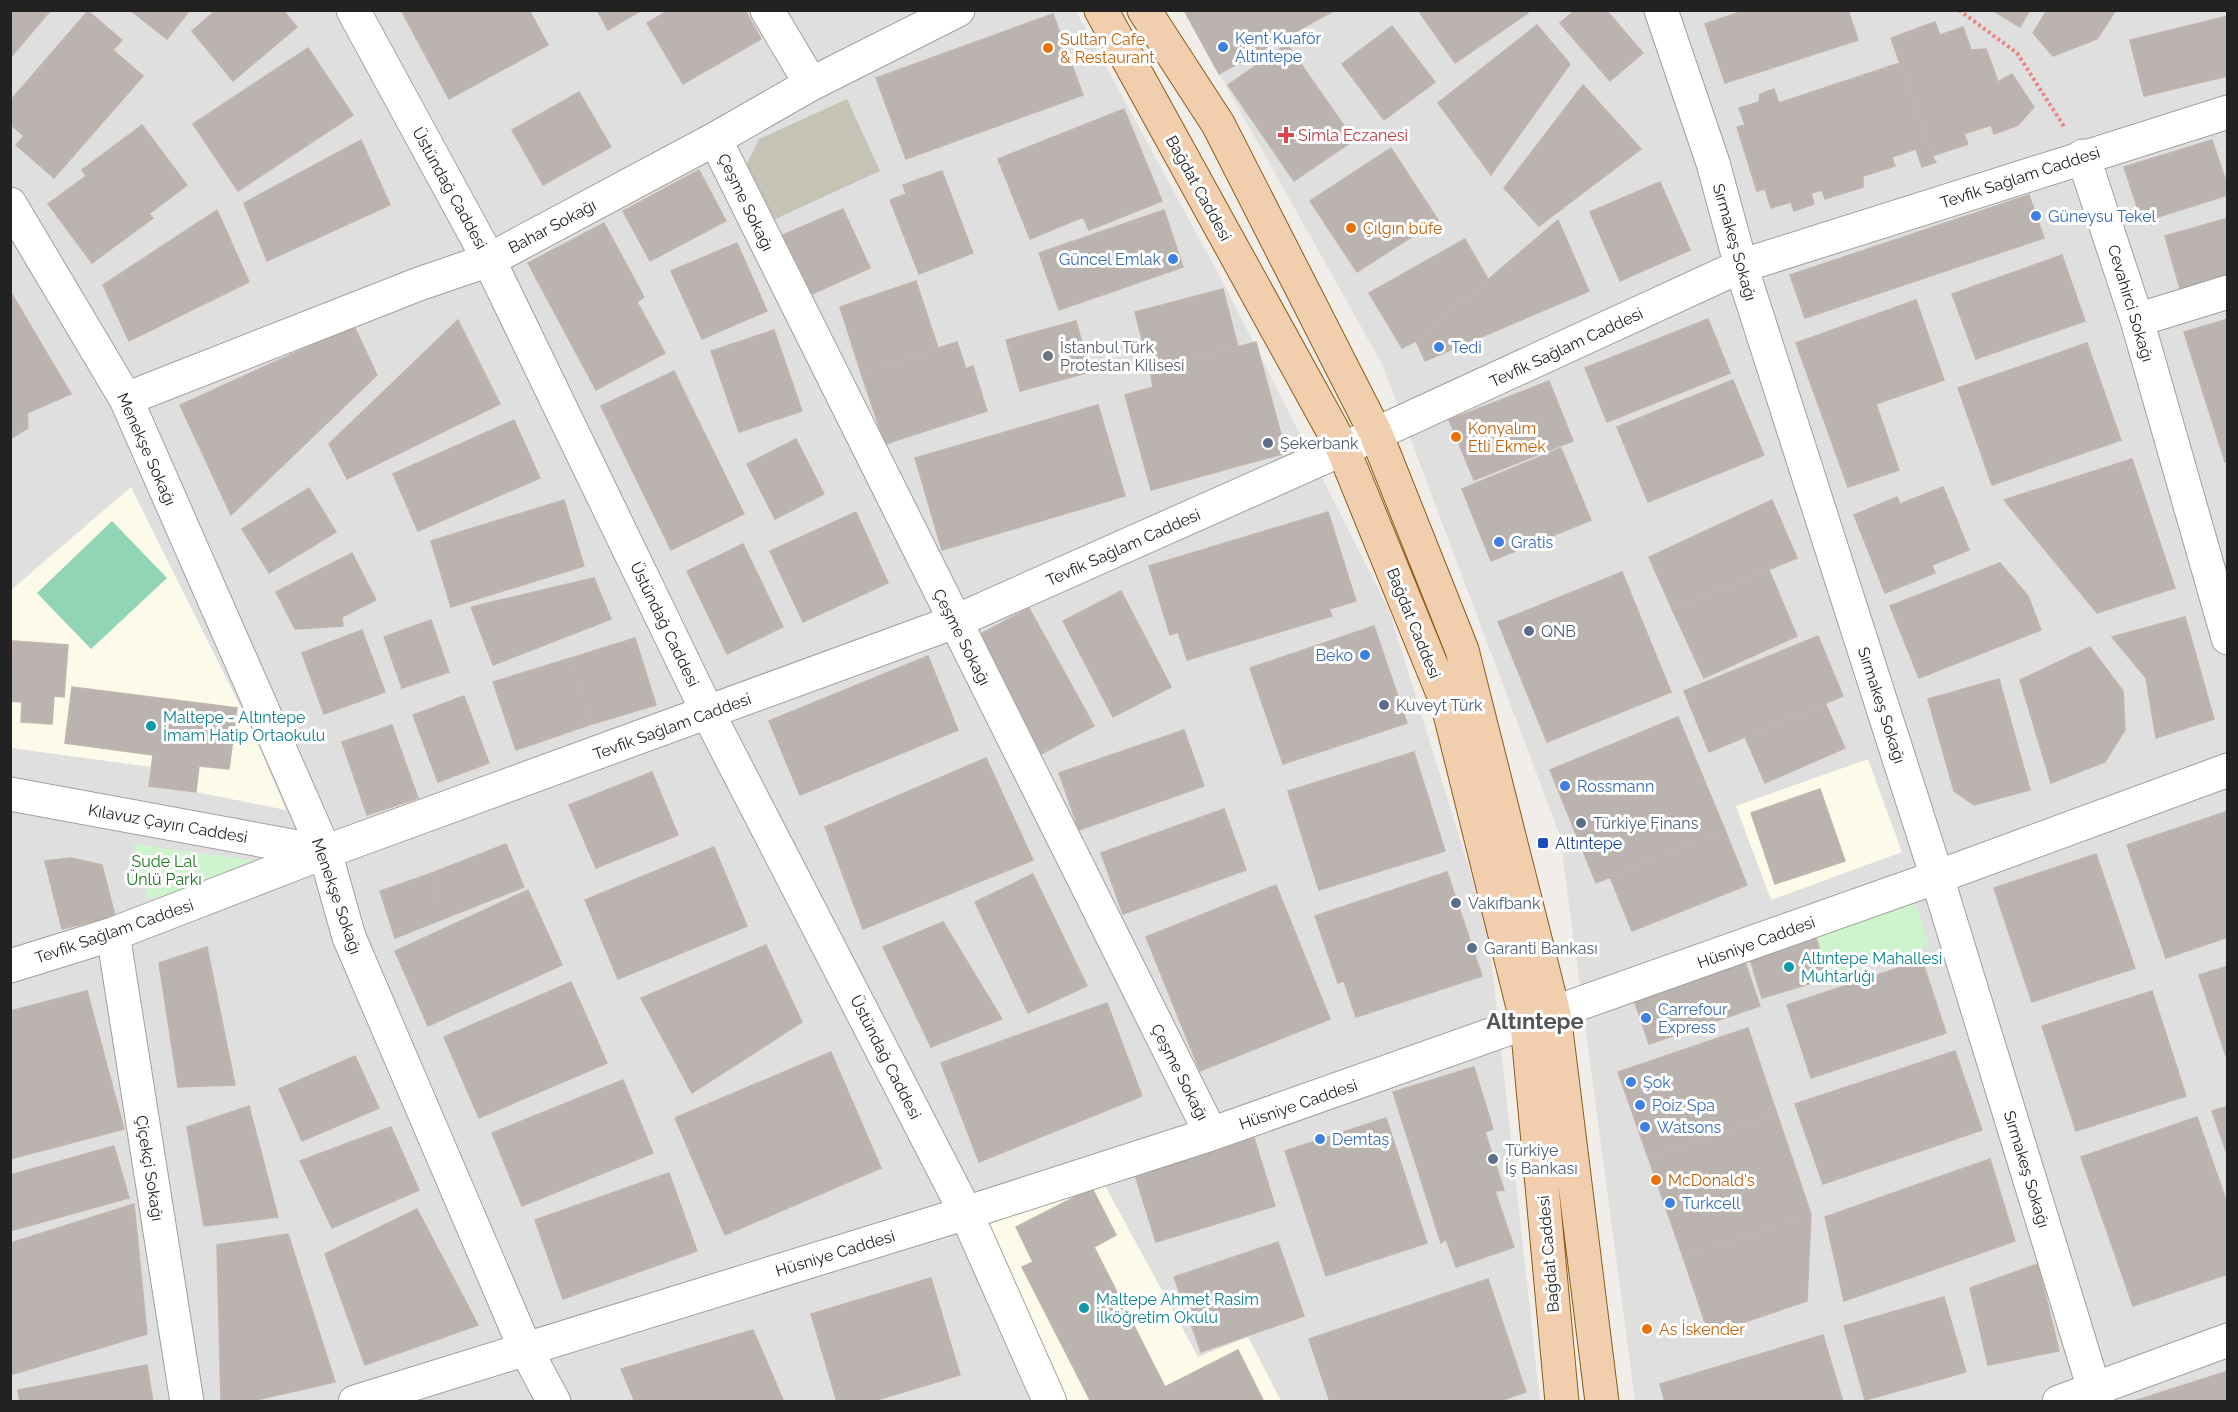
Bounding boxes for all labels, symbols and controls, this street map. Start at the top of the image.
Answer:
place label: Kent Kuaför Altıntepe [1235,29,1322,66]
place label: Sultan Cafe & Restaurant [1060,30,1155,67]
marker: Kent Kuaför Altıntepe [1216,40,1230,54]
marker: Sultan Cafe & Restaurant [1041,41,1055,55]
street label: Üstündağ Caddesi [408,123,492,253]
place label: Simla Eczanesi [1298,126,1408,145]
marker: Simla Eczanesi [1279,128,1293,142]
street label: Bağdat Caddesi [1162,132,1235,244]
street label: Tevfik Sağlam Caddesi [1938,143,2102,212]
street label: Çeşme Sokağı [714,150,777,254]
street label: Sırmakeş Sokağı [1709,181,1760,303]
street label: Bahar Sokağı [505,195,599,257]
place label: Güneysu Tekel [2048,207,2157,226]
marker: Güneysu Tekel [2029,209,2043,223]
place label: Çılgın büfe [1363,219,1442,238]
marker: Çılgın büfe [1344,221,1358,235]
street label: Cevahirci Sokağı [2104,242,2157,364]
place label: Güncel Emlak [1059,250,1162,269]
marker: Güncel Emlak [1166,252,1180,266]
street label: Tevfik Sağlam Caddesi [1487,304,1646,391]
place label: İstanbul Türk Protestan Kilisesi [1060,337,1185,375]
place label: Tedi [1451,338,1482,357]
marker: Tedi [1432,340,1446,354]
marker: İstanbul Türk Protestan Kilisesi [1041,349,1055,363]
street label: Menekşe Sokağı [113,390,180,509]
place label: Konyalım Etli Ekmek [1468,419,1546,456]
marker: Konyalım Etli Ekmek [1449,430,1463,444]
place label: Şekerbank [1280,434,1359,453]
marker: Şekerbank [1261,436,1275,450]
street label: Tevfik Sağlam Caddesi [1043,505,1203,590]
place label: Gratis [1511,533,1554,552]
marker: Gratis [1492,535,1506,549]
street label: Üstündağ Caddesi [626,558,704,690]
street label: Bağdat Caddesi [1383,565,1444,681]
street label: Çeşme Sokağı [929,586,994,689]
place label: QNB [1541,622,1576,641]
marker: QNB [1522,624,1536,638]
street label: Sırmakeş Sokağı [1854,645,1909,766]
place label: Beko [1315,646,1353,665]
marker: Beko [1358,648,1372,662]
street label: Tevfik Sağlam Caddesi [591,689,754,764]
place label: Kuveyt Türk [1396,696,1483,715]
marker: Kuveyt Türk [1377,698,1391,712]
place label: Maltepe - Altıntepe İmam Hatip Ortaokulu [163,708,325,745]
marker: Maltepe - Altıntepe İmam Hatip Ortaokulu [144,719,158,733]
place label: Rossmann [1577,777,1654,796]
marker: Rossmann [1558,779,1572,793]
street label: Kılavuz Çayırı Caddesi [87,800,249,847]
place label: Türkiye Finans [1593,814,1699,833]
marker: Türkiye Finans [1574,816,1588,830]
place label: Altıntepe [1555,834,1622,853]
street label: Menekşe Sokağı [308,836,365,957]
marker: Altıntepe [1536,836,1550,850]
park label: Sude Lal Ünlü Parkı [126,852,202,889]
place label: Vakıfbank [1468,894,1541,913]
street label: Tevfik Sağlam Caddesi [32,895,196,968]
marker: Vakıfbank [1449,896,1463,910]
street label: Hüsniye Caddesi [1695,912,1818,973]
place label: Garanti Bankası [1484,939,1598,958]
marker: Garanti Bankası [1465,941,1479,955]
place label: Altıntepe Mahallesi Muhtarlığı [1801,949,1942,986]
marker: Altıntepe Mahallesi Muhtarlığı [1782,960,1796,974]
street label: Üstündağ Caddesi [846,992,926,1122]
place label: Carrefour Express [1658,1000,1728,1037]
district label: Altıntepe [1486,1008,1584,1034]
marker: Carrefour Express [1639,1011,1653,1025]
street label: Çeşme Sokağı [1147,1021,1212,1124]
place label: Şok [1643,1073,1671,1092]
street label: Hüsniye Caddesi [1236,1075,1360,1134]
marker: Şok [1624,1075,1638,1089]
place label: Poiz Spa [1652,1096,1715,1115]
marker: Poiz Spa [1633,1098,1647,1112]
street label: Sırmakeş Sokağı [2000,1108,2053,1230]
street label: Çiçekçi Sokağı [132,1114,167,1222]
place label: Watsons [1657,1118,1721,1137]
marker: Watsons [1638,1120,1652,1134]
place label: Demtaş [1332,1130,1390,1149]
marker: Demtaş [1313,1132,1327,1146]
place label: Türkiye İş Bankası [1505,1141,1578,1178]
marker: Türkiye İş Bankası [1486,1152,1500,1166]
place label: McDonald's [1668,1171,1755,1190]
marker: McDonald's [1649,1173,1663,1187]
place label: Turkcell [1682,1194,1741,1213]
street label: Bağdat Caddesi [1534,1195,1563,1313]
marker: Turkcell [1663,1196,1677,1210]
street label: Hüsniye Caddesi [773,1226,897,1281]
place label: Maltepe Ahmet Rasim İlköğretim Okulu [1096,1290,1259,1327]
marker: Maltepe Ahmet Rasim İlköğretim Okulu [1077,1301,1091,1315]
place label: As İskender [1659,1319,1745,1339]
marker: As İskender [1640,1322,1654,1336]

